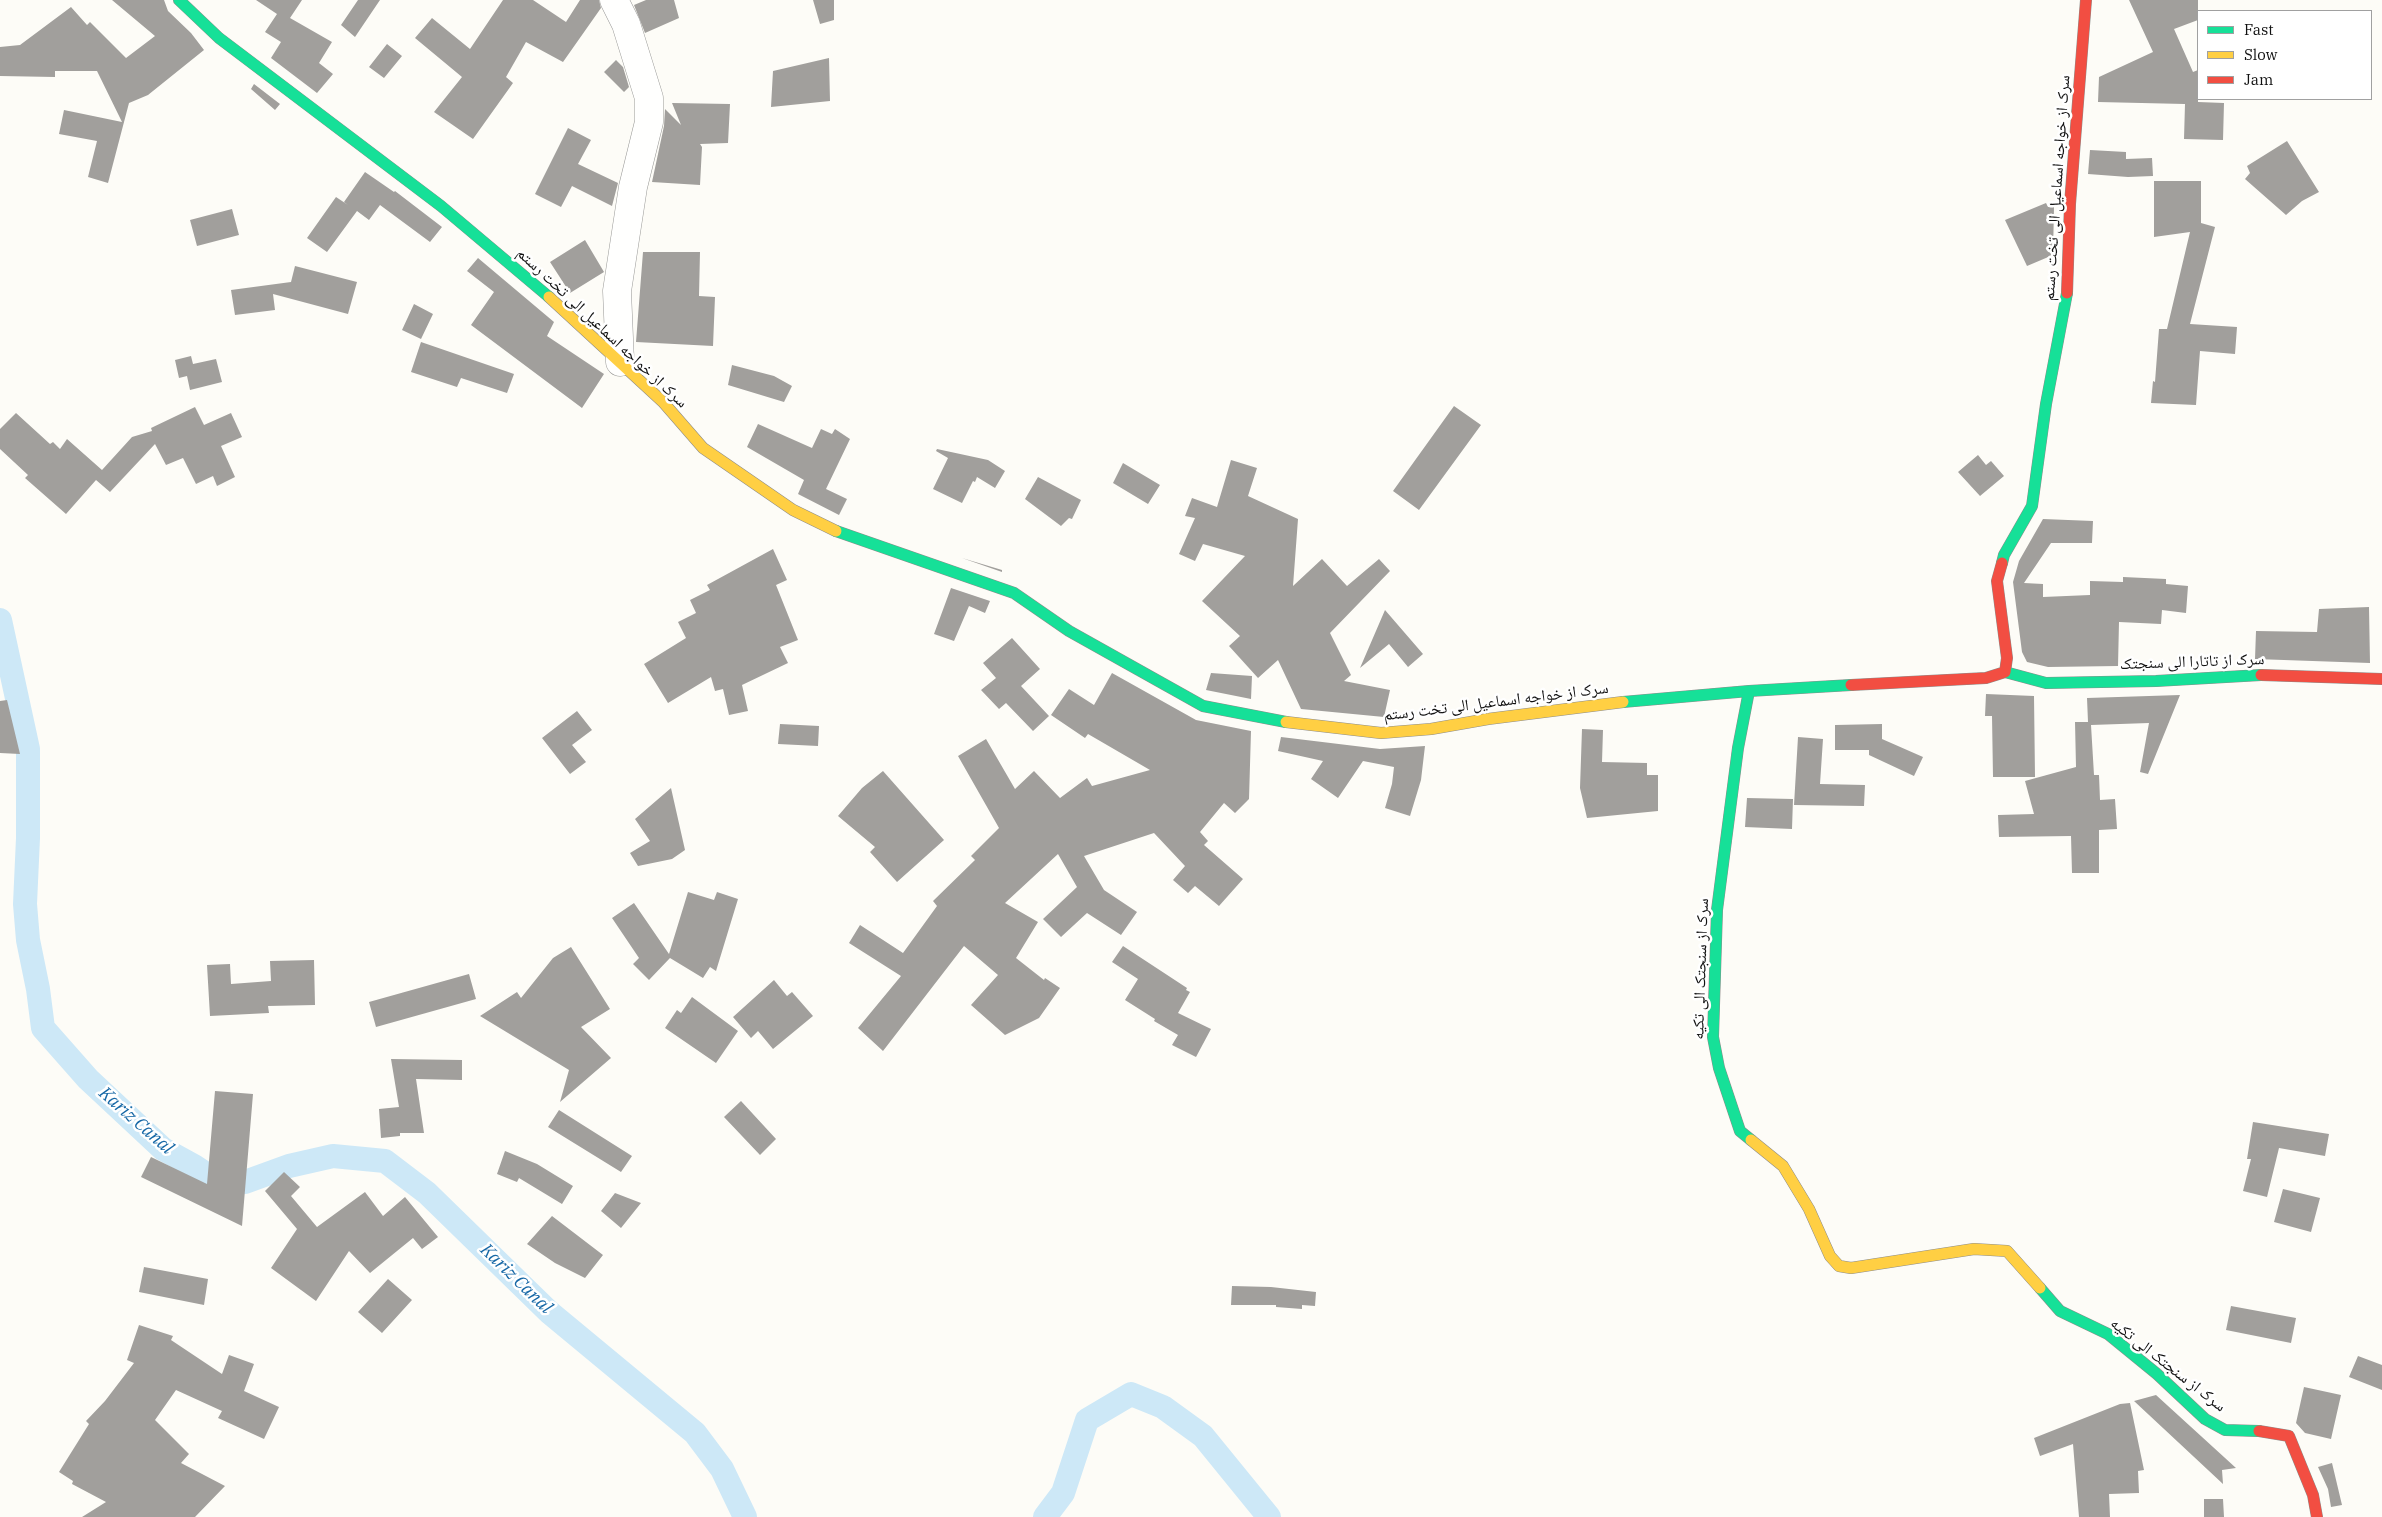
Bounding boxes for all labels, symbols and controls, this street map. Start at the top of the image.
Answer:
legend [2197,10,2372,100]
text: Fast [2244,20,2274,39]
text: Slow [2244,45,2277,64]
text: Jam [2244,70,2273,89]
street label: سرک از خواجه اسماعیل الی تخت رستم [2040,74,2074,302]
street label: سرک از خواجه اسماعیل الی تخت رستم [513,244,691,412]
street label: سرک از تاتارا الی سنجتک [2119,650,2265,674]
street label: سرک از خواجه اسماعیل الی تخت رستم [1383,679,1609,725]
street label: سرک از سنجتک الی تکیه [1689,898,1713,1040]
water label: Kariz Canal [94,1083,178,1159]
water label: Kariz Canal [476,1239,556,1319]
street label: سرک از سنجتک الی تکیه [2106,1314,2230,1416]

